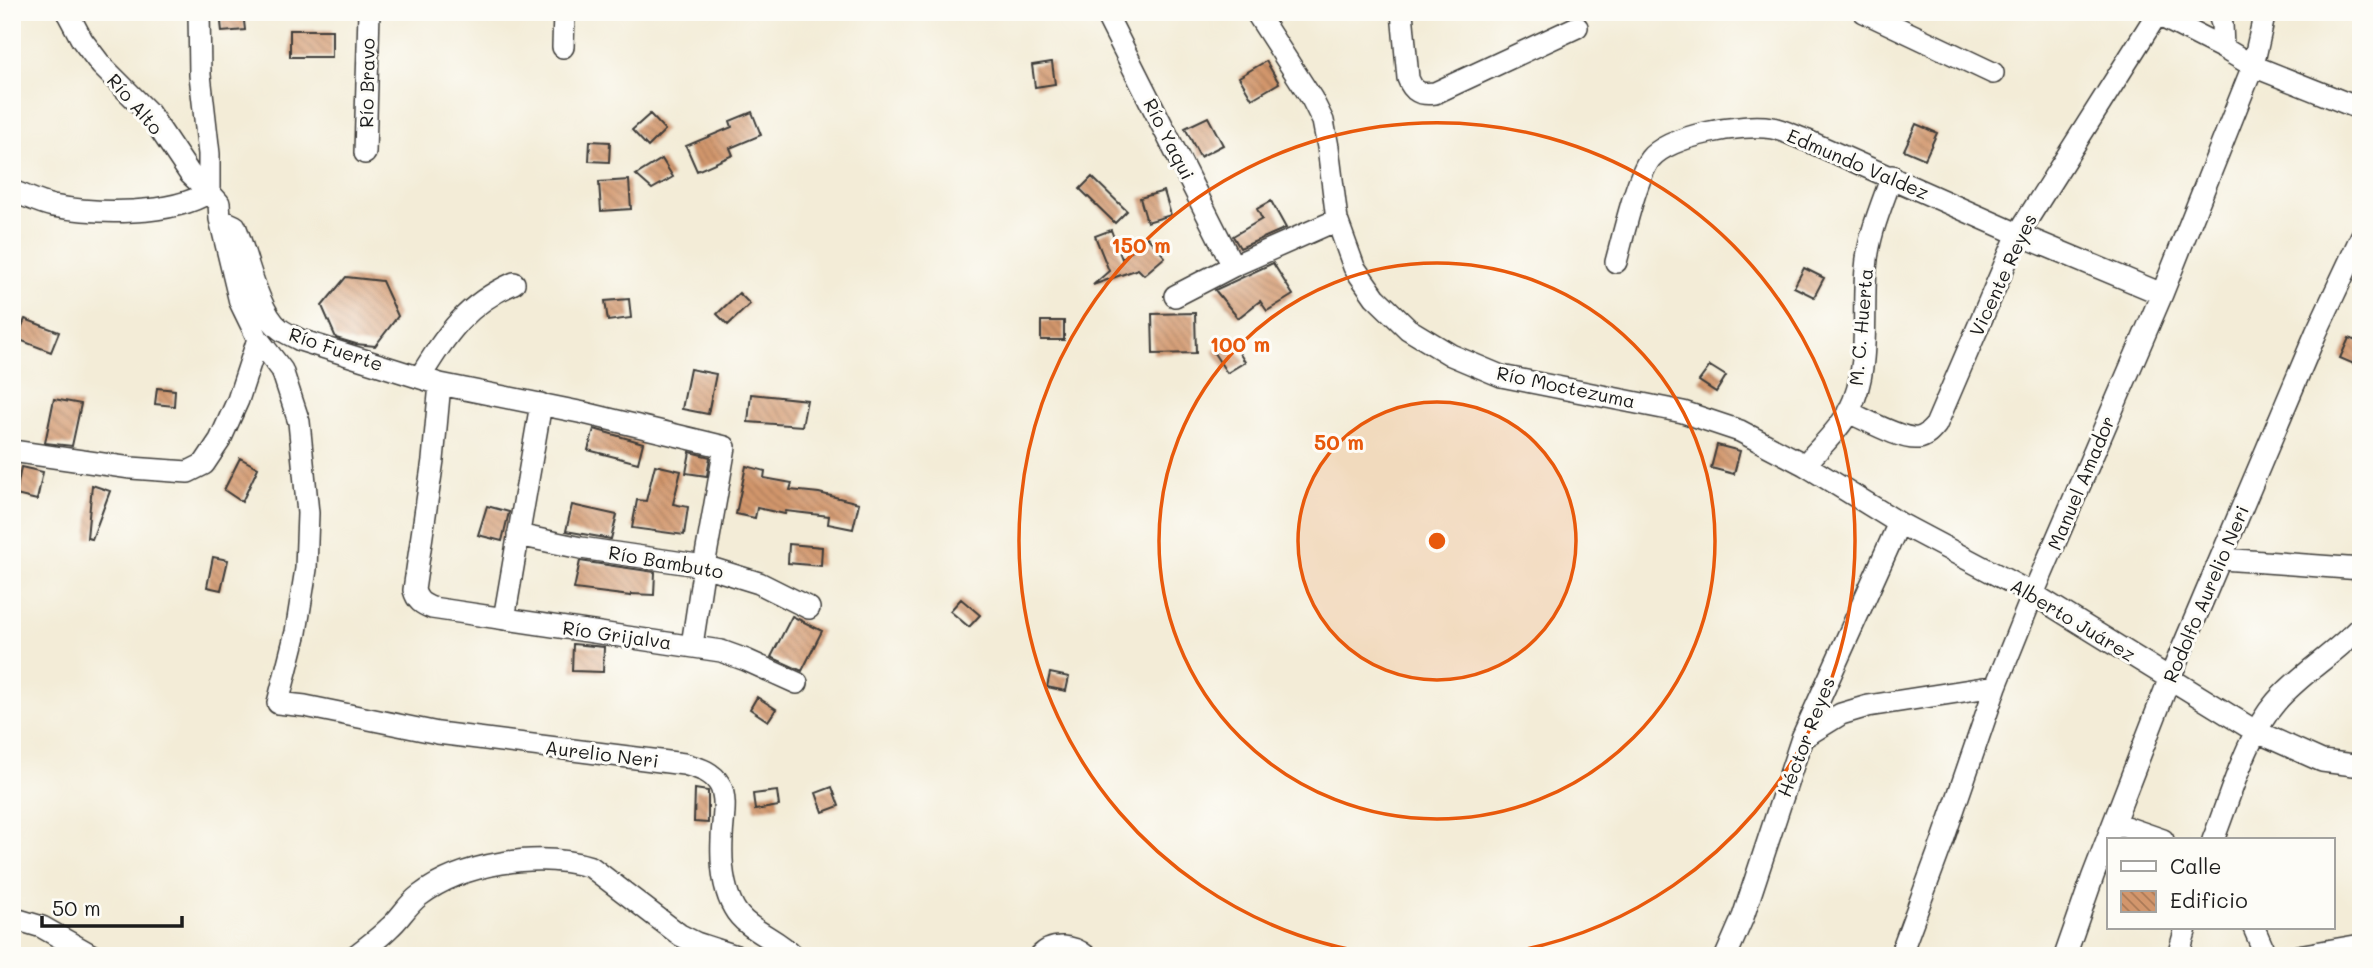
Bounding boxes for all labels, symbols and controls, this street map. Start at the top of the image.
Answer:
street label: Río Bravo [353,38,380,128]
street label: Río Alto [102,68,169,139]
street label: Río Yaqui [1138,94,1201,184]
street label: Edmundo Valdez [1784,122,1933,205]
street label: Vicente Reyes [1963,209,2042,340]
text: 150 m [1111,231,1171,258]
street label: M. C. Huerta [1843,267,1878,387]
street label: Río Fuerte [286,321,387,376]
text: 100 m [1210,330,1270,357]
street label: Río Moctezuma [1494,360,1638,413]
street label: Manuel Amador [2041,412,2120,554]
text: 50 m [1314,428,1364,455]
street label: Rodolfo Aurelio Neri [2157,501,2254,686]
centre of rings [1425,529,1449,553]
street label: Río Bambuto [607,539,726,584]
street label: Alberto Juárez [2006,572,2140,667]
street label: Río Grijalva [561,614,673,655]
street label: Héctor Reyes [1771,673,1840,800]
street label: Aurelio Neri [544,734,660,773]
legend [2107,838,2334,930]
text: Calle [2170,852,2222,879]
scale bar [42,884,182,928]
text: Edificio [2170,886,2248,913]
text: 50 m [52,894,101,921]

